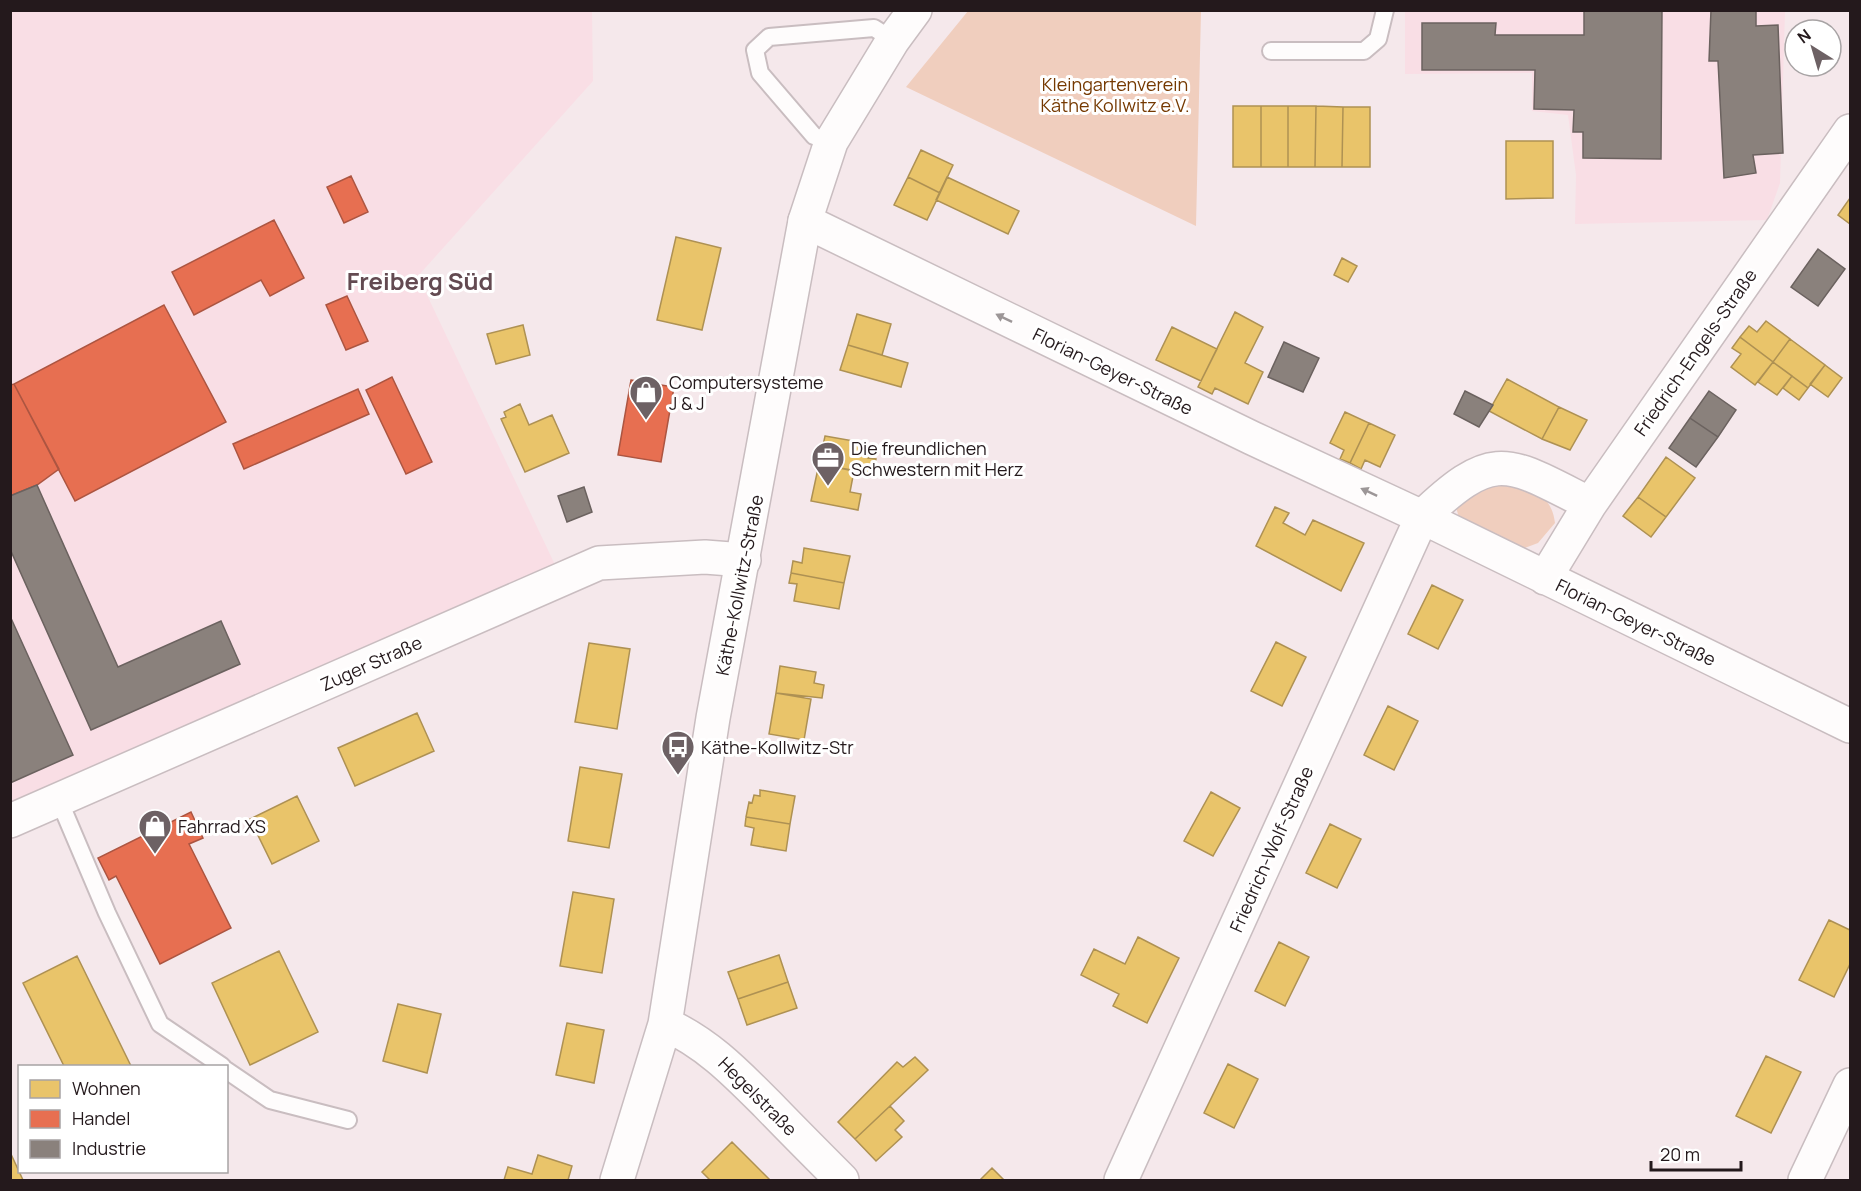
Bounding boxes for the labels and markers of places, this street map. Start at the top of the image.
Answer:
place label: Computersysteme J & J [669,370,824,415]
shop icon: Computersysteme J & J [628,374,664,421]
place label: Die freundlichen Schwestern mit Herz [851,436,1023,481]
office icon: Die freundlichen Schwestern mit Herz [810,440,846,487]
bus stop icon: Käthe-Kollwitz-Str [660,729,696,776]
place label: Käthe-Kollwitz-Str [701,735,854,759]
shop icon: Fahrrad XS [137,808,173,855]
place label: Fahrrad XS [178,814,266,838]

